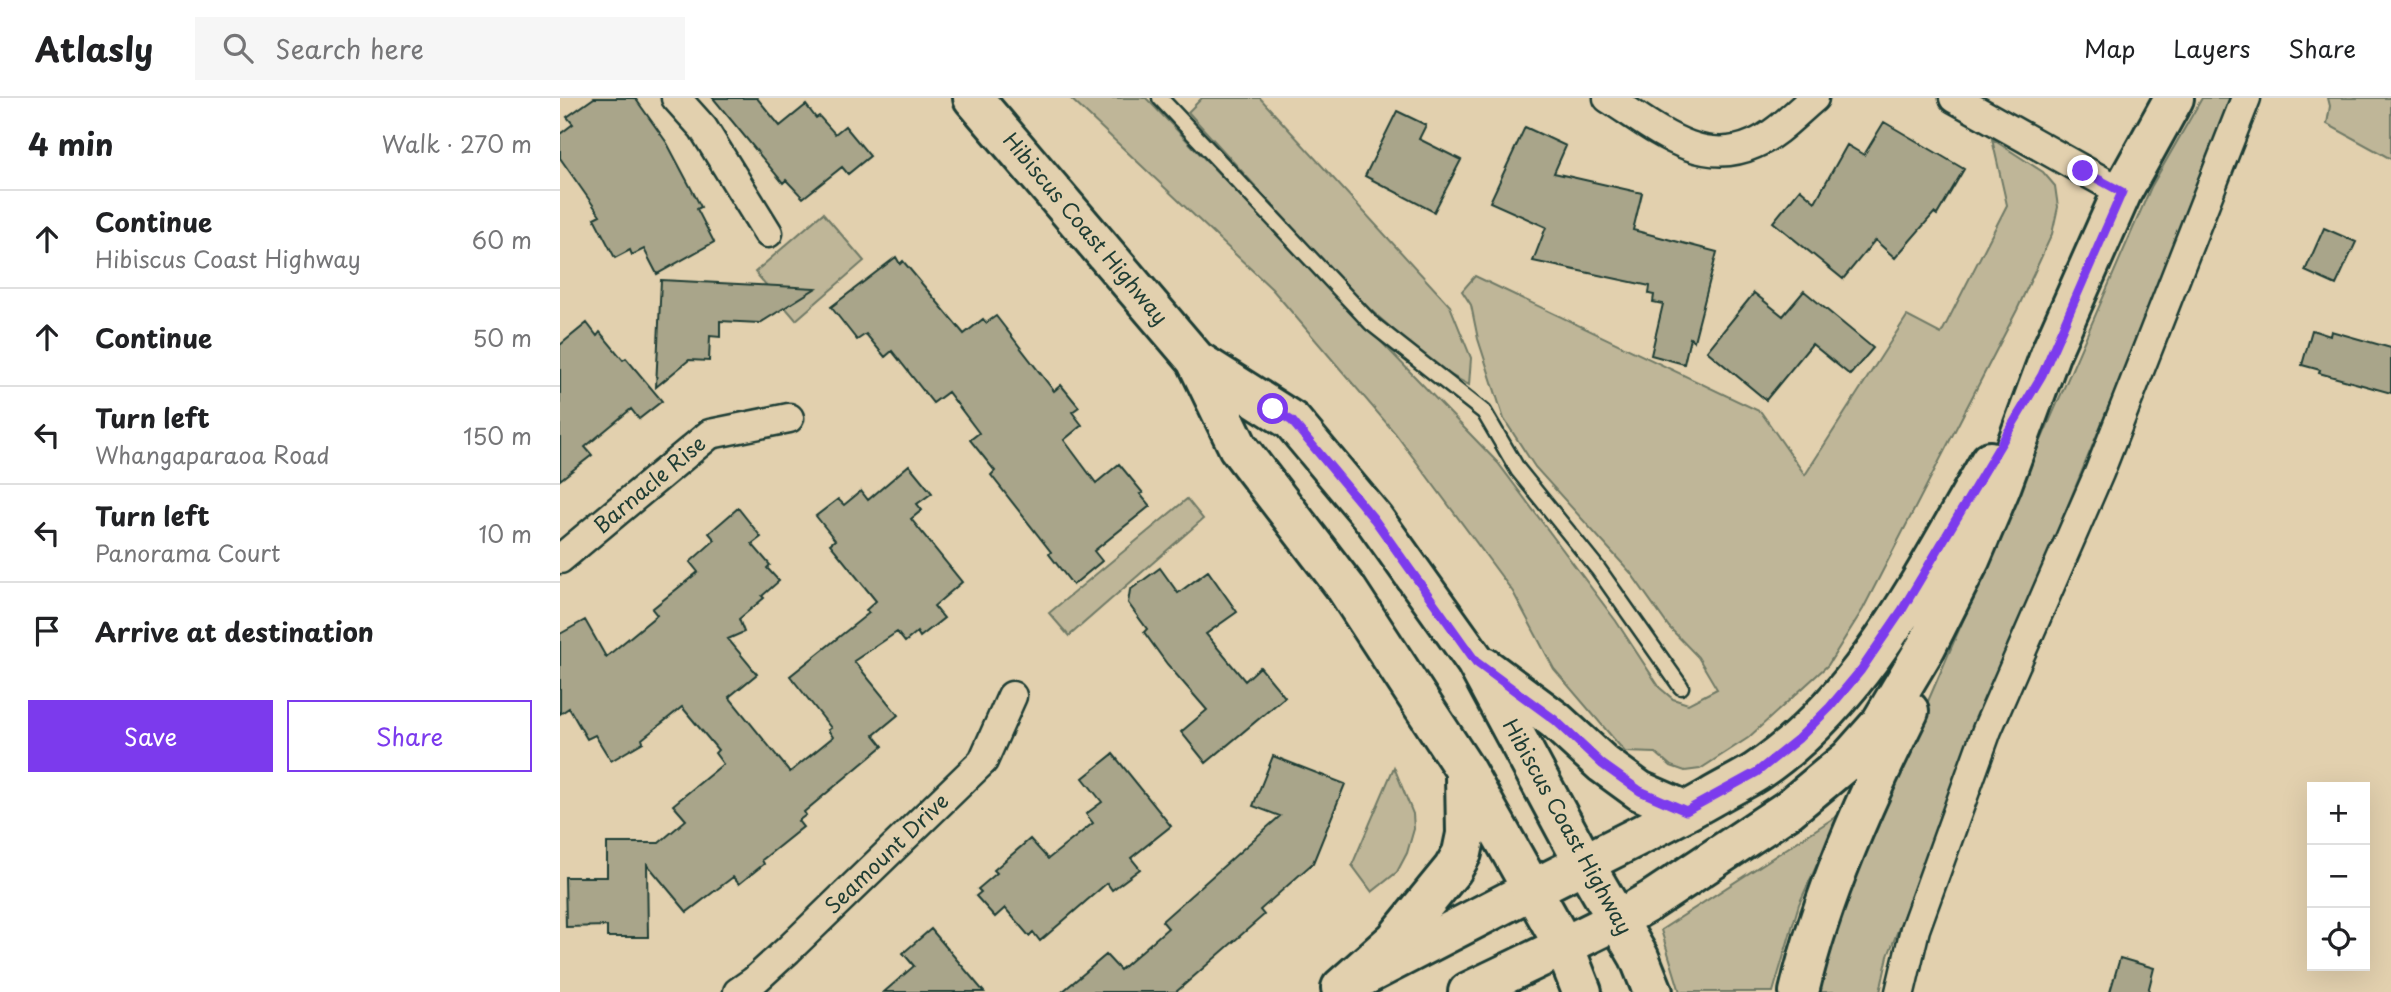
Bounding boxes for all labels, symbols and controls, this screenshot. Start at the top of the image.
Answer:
search box [195,17,685,80]
text: Atlasly [35,23,153,73]
icon: search [219,29,257,67]
text: Search here [275,29,424,68]
text: Map [2084,30,2135,66]
text: Layers [2173,30,2250,66]
text: Share [2288,30,2356,66]
text: 4 min [28,121,114,166]
street label: Hibiscus Coast Highway [996,124,1177,331]
text: Walk · 270 m [382,126,532,161]
route end [2067,155,2098,186]
text: Continue [95,202,212,241]
icon: ahead [28,220,66,258]
text: 60 m [472,222,532,257]
text: Hibiscus Coast Highway [95,241,361,276]
icon: ahead [28,318,66,356]
text: Continue [95,318,212,357]
text: 50 m [472,320,532,355]
route start [1257,393,1288,424]
text: Turn left [95,398,210,437]
icon: left [28,416,66,454]
text: 150 m [463,418,532,453]
street label: Barnacle Rise [586,427,712,540]
text: Whangaparaoa Road [95,437,330,472]
text: Turn left [95,496,210,535]
icon: left [28,514,66,552]
text: 10 m [478,516,532,551]
text: Panorama Court [95,535,280,570]
icon: arrive [28,612,66,650]
text: Arrive at destination [95,612,374,651]
button: Save [28,700,273,772]
button: Share [287,700,532,772]
street label: Hibiscus Coast Highway [1496,712,1642,940]
map controls [2307,782,2370,971]
button: + [2307,782,2370,845]
street label: Seamount Drive [816,785,955,920]
button: − [2307,845,2370,908]
button: locate [2307,908,2370,971]

